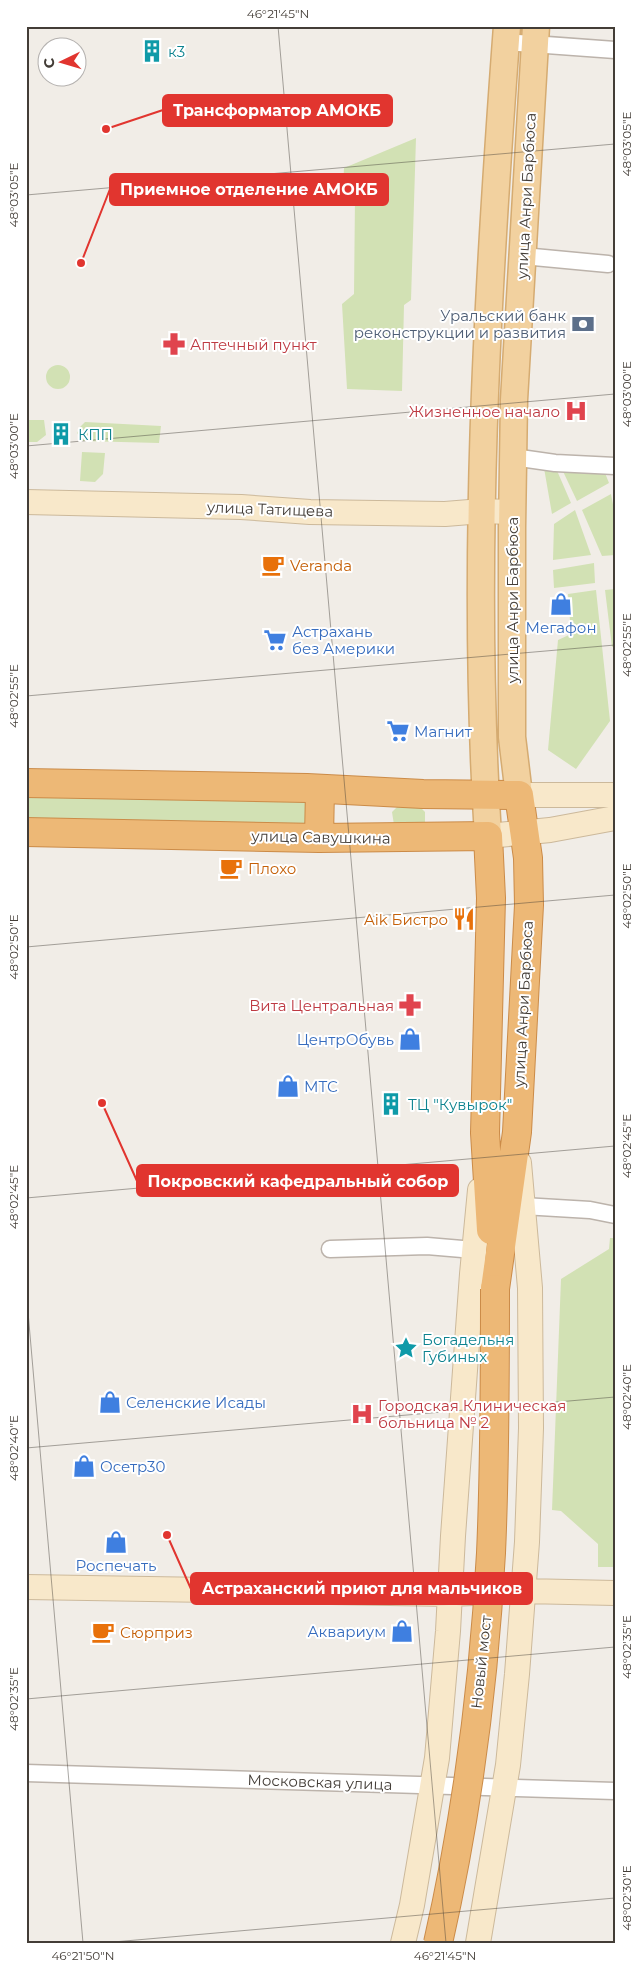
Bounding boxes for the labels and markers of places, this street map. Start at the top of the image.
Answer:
building icon: к3 [139,38,165,64]
place label: к3 [168,42,185,61]
callout: Трансформатор АМОКБ [163,95,392,126]
callout: Приемное отделение АМОКБ [110,174,388,205]
place label: Уральский банк реконструкции и развития [354,306,566,342]
bank icon: Уральский банк реконструкции и развития [570,311,596,337]
pharmacy icon: Аптечный пункт [161,331,187,357]
place label: Аптечный пункт [190,335,318,354]
hospital icon: Жизненное начало [563,398,589,424]
place label: Жизненное начало [409,402,560,421]
building icon: КПП [48,421,74,447]
place label: КПП [78,425,113,444]
cafe icon: Veranda [260,552,286,578]
place label: Veranda [290,556,352,575]
shop icon: Мегафон [548,591,574,617]
place label: Мегафон [525,618,597,637]
place label: Астрахань без Америки [292,622,395,658]
supermarket icon: Астрахань без Америки [262,627,288,653]
supermarket icon: Магнит [385,718,411,744]
place label: Магнит [414,722,473,741]
cafe icon: Плохо [218,855,244,881]
place label: Плохо [248,859,296,878]
restaurant icon: Aik Бистро [451,906,477,932]
place label: Aik Бистро [364,910,448,929]
pharmacy icon: Вита Центральная [397,992,423,1018]
place label: Вита Центральная [249,996,394,1015]
shop icon: ЦентрОбувь [397,1026,423,1052]
place label: ЦентрОбувь [297,1030,394,1049]
shop icon: МТС [275,1073,301,1099]
place label: МТС [304,1077,338,1096]
building icon: ТЦ "Кувырок" [378,1091,404,1117]
place label: ТЦ "Кувырок" [408,1095,512,1114]
callout: Покровский кафедральный собор [137,1165,458,1196]
place label: Богадельня Губиных [422,1330,514,1366]
place icon: Богадельня Губиных [393,1335,419,1361]
shop icon: Селенские Исады [97,1389,123,1415]
place label: Селенские Исады [126,1393,266,1412]
place label: Городская Клиническая больница № 2 [378,1396,566,1432]
hospital icon: Городская Клиническая больница № 2 [349,1401,375,1427]
shop icon: Осетр30 [71,1453,97,1479]
place label: Осетр30 [100,1457,165,1476]
shop icon: Роспечать [103,1529,129,1555]
place label: Роспечать [75,1556,157,1575]
callout: Астраханский приют для мальчиков [191,1573,532,1604]
shop icon: Аквариум [389,1618,415,1644]
cafe icon: Сюрприз [90,1619,116,1645]
place label: Аквариум [307,1622,386,1641]
place label: Сюрприз [120,1623,193,1642]

